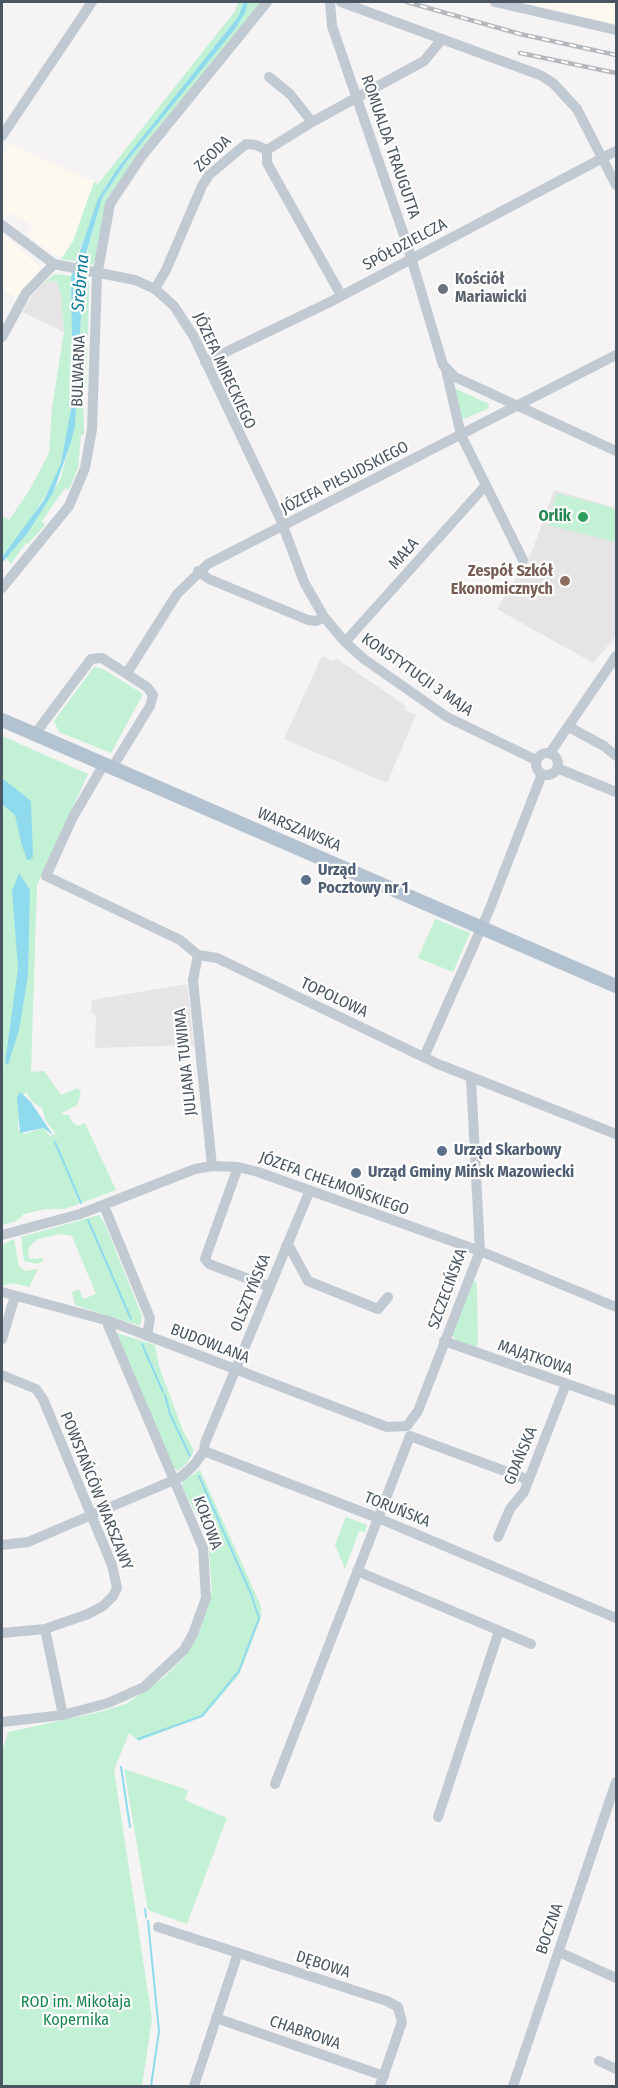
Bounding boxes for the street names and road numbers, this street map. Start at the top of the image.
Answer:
street label: ROMUALDA TRAUGUTTA [356,73,424,221]
street label: ZGODA [191,132,235,176]
street label: SPÓŁDZIELCZA [360,215,450,275]
street label: JÓZEFA MIRECKIEGO [189,310,259,432]
street label: BULWARNA [68,335,90,407]
street label: JÓZEFA PIŁSUDSKIEGO [278,437,412,519]
street label: MAŁA [385,534,423,574]
street label: KONSTYTUCJI 3 MAJA [358,629,476,721]
street label: WARSZAWSKA [254,804,344,856]
street label: TOPOLOWA [297,974,371,1022]
street label: JULIANA TUWIMA [171,1007,201,1117]
street label: JÓZEFA CHEŁMOŃSKIEGO [256,1148,412,1220]
street label: SZCZECIŃSKA [425,1246,471,1332]
street label: OLSZTYŃSKA [227,1251,275,1335]
street label: BUDOWLANA [168,1320,252,1368]
street label: MAJĄTKOWA [495,1336,575,1380]
street label: POWSTAŃCÓW WARSZAWY [55,1409,137,1573]
street label: GDAŃSKA [500,1424,542,1488]
street label: TORUŃSKA [361,1488,433,1532]
street label: KOŁOWA [189,1494,225,1552]
street label: BOCZNA [532,1901,568,1957]
street label: DĘBOWA [293,1947,353,1983]
street label: CHABROWA [267,2012,343,2054]

